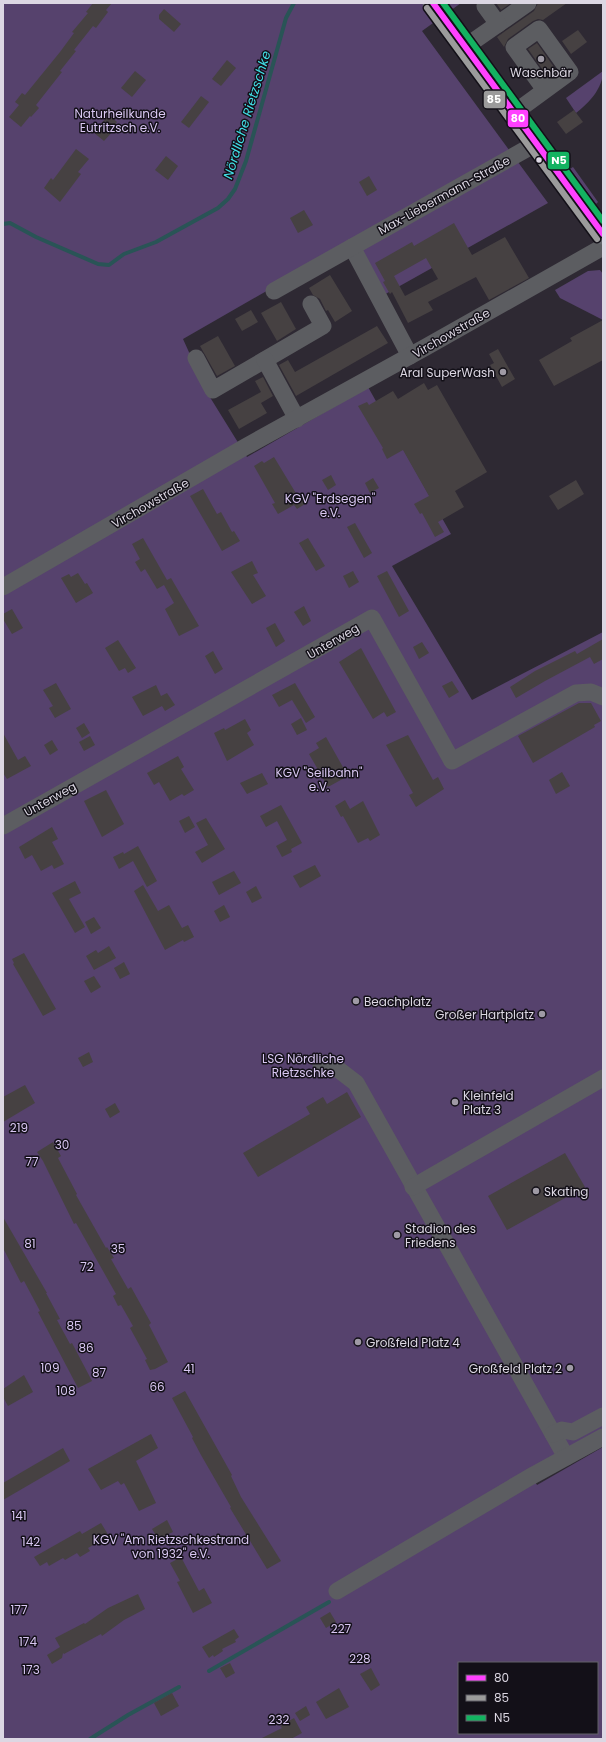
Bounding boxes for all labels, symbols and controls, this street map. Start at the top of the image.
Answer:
water label: Nördliche Rietzschke [218,49,276,181]
marker: Waschbär [536,54,546,64]
place label: Waschbär [510,64,572,81]
line badge: 85 [483,90,506,109]
text: 85 [487,91,501,107]
park label: Naturheilkunde Eutritzsch e.V. [74,105,166,136]
line badge: 80 [507,109,529,128]
text: 80 [511,110,525,126]
line badge: N5 [547,151,570,170]
street label: Max-Liebermann-Straße [375,152,513,238]
text: N5 [551,152,567,168]
unlabelled marker [534,155,544,165]
street label: Virchowstraße [409,304,493,362]
place label: Aral SuperWash [400,364,495,381]
marker: Aral SuperWash [498,367,508,377]
street label: Virchowstraße [108,474,192,532]
park label: KGV "Erdsegen" e.V. [285,490,376,521]
street label: Unterweg [304,619,362,663]
park label: KGV "Seilbahn" e.V. [276,764,363,795]
street label: Unterweg [21,778,79,820]
place label: Beachplatz [364,993,431,1010]
marker: Beachplatz [351,996,361,1006]
place label: Großer Hartplatz [435,1006,534,1023]
marker: Großer Hartplatz [537,1009,547,1019]
park label: LSG Nördliche Rietzschke [262,1050,344,1081]
place label: Kleinfeld Platz 3 [463,1087,514,1118]
marker: Kleinfeld Platz 3 [450,1097,460,1107]
park label: 219 [10,1119,28,1136]
park label: 30 [55,1136,69,1153]
park label: 77 [25,1153,39,1170]
place label: Skating [544,1183,588,1200]
marker: Skating [531,1186,541,1196]
place label: Stadion des Friedens [405,1220,476,1251]
marker: Stadion des Friedens [392,1230,402,1240]
park label: 81 [24,1235,36,1252]
park label: 35 [111,1240,125,1257]
park label: 72 [80,1258,94,1275]
park label: 85 [66,1317,82,1334]
place label: Großfeld Platz 4 [366,1334,460,1351]
marker: Großfeld Platz 4 [353,1337,363,1347]
park label: 86 [78,1339,94,1356]
park label: 109 [41,1359,59,1376]
park label: 41 [183,1360,195,1377]
place label: Großfeld Platz 2 [469,1360,562,1377]
marker: Großfeld Platz 2 [565,1363,575,1373]
park label: 87 [92,1364,107,1381]
park label: 66 [149,1378,165,1395]
park label: 108 [57,1382,75,1399]
park label: 141 [11,1507,27,1524]
park label: KGV "Am Rietzschkestrand von 1932" e.V. [93,1531,249,1562]
park label: 142 [22,1533,40,1550]
park label: 177 [11,1601,28,1618]
park label: 227 [331,1620,352,1637]
park label: 174 [19,1633,37,1650]
park label: 228 [349,1650,371,1667]
park label: 173 [22,1661,40,1678]
legend [458,1662,598,1734]
text: 80 [494,1669,509,1686]
text: 85 [494,1689,509,1706]
text: N5 [494,1709,510,1726]
park label: 232 [269,1711,290,1728]

